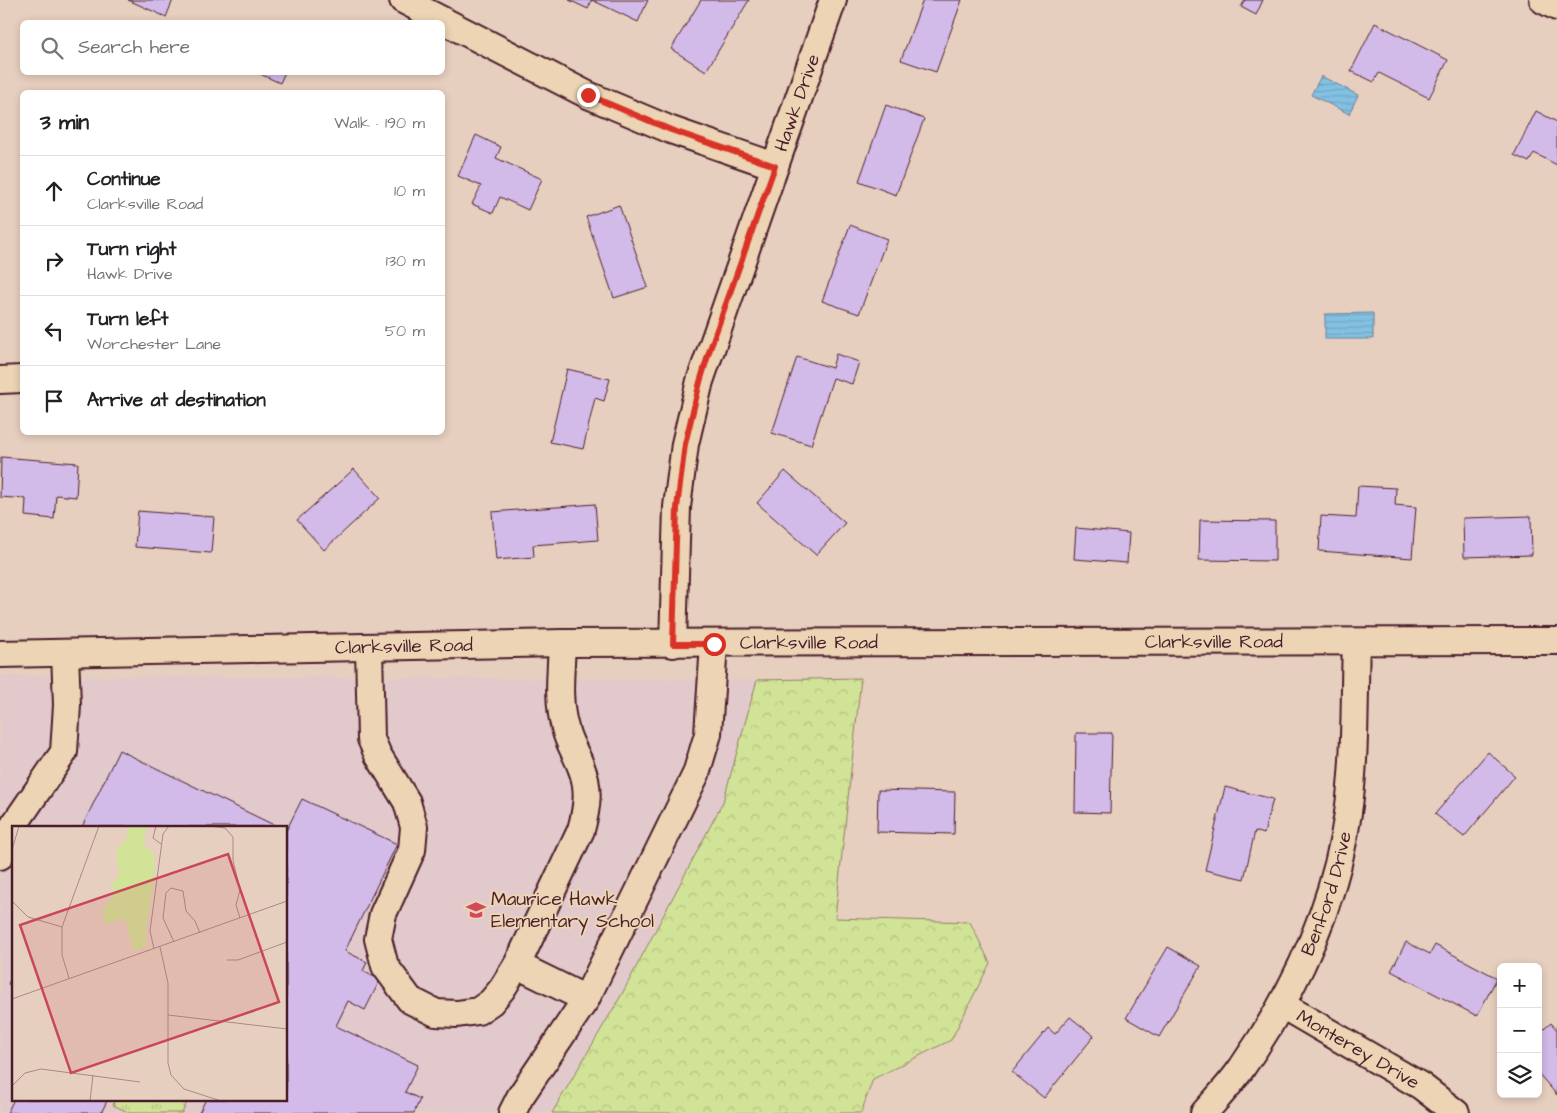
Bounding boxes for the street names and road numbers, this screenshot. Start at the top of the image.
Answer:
street label: Hawk Drive [768,50,827,155]
street label: Clarksville Road [1145,628,1283,655]
street label: Clarksville Road [740,629,878,656]
street label: Clarksville Road [335,631,473,661]
street label: Benford Drive [1294,829,1358,960]
street label: Monterey Drive [1291,1003,1425,1096]

